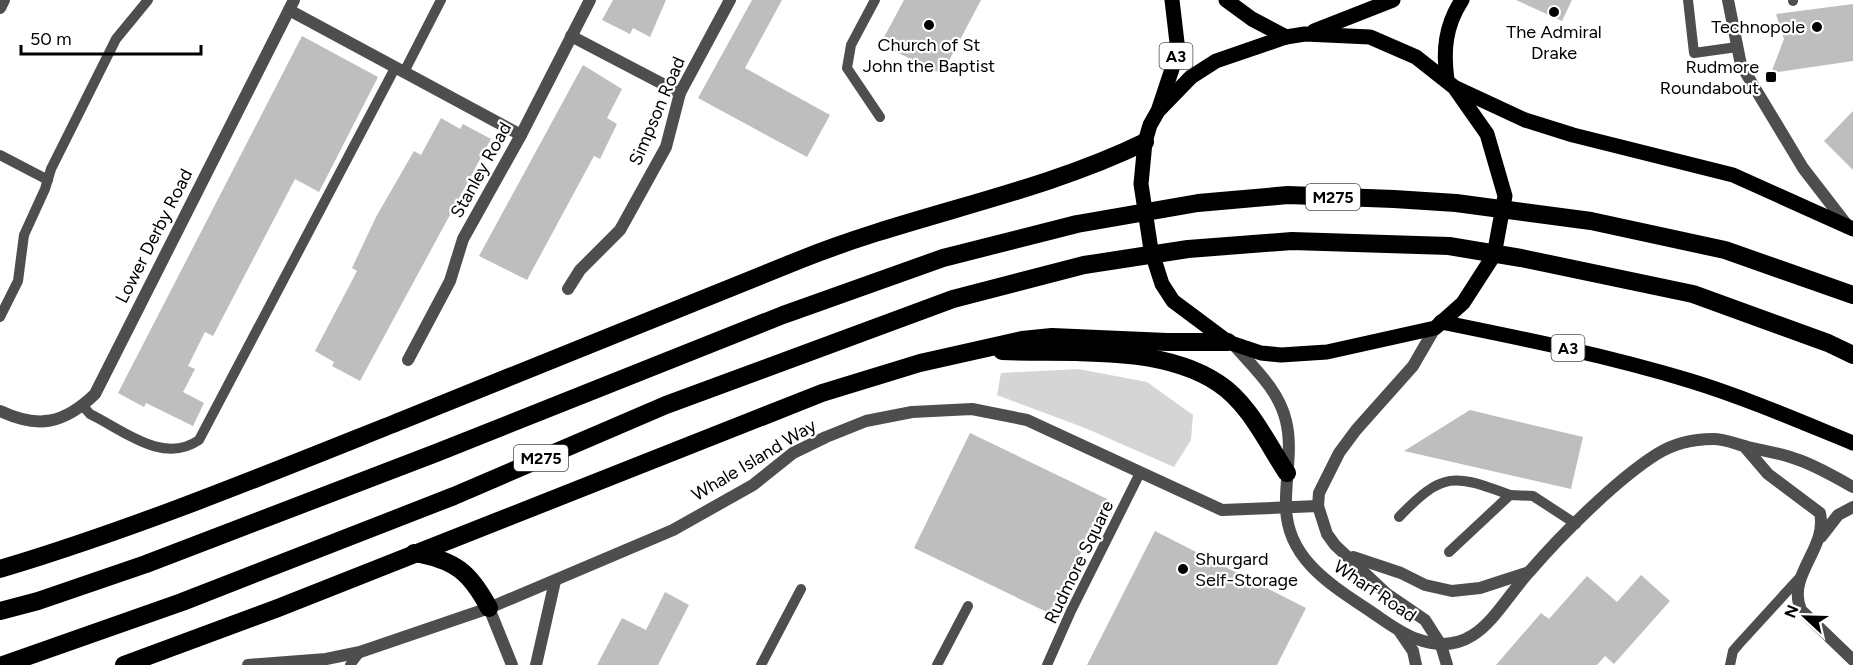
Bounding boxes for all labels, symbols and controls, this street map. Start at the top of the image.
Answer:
marker: The Admiral Drake [1547,5,1561,19]
place label: Technopole [1711,16,1805,38]
scale bar [21,18,201,56]
marker: Church of St John the Baptist [922,18,936,32]
marker: Technopole [1810,20,1824,34]
place label: The Admiral Drake [1506,21,1602,64]
text: 50 m [30,28,72,50]
place label: Church of St John the Baptist [863,34,995,77]
road number: A3 [1160,43,1192,69]
street label: Simpson Road [624,53,690,169]
place label: Rudmore Roundabout [1660,56,1759,99]
marker: Rudmore Roundabout [1764,70,1778,84]
street label: Stanley Road [446,118,516,222]
street label: Lower Derby Road [111,165,197,307]
road number: M275 [1306,184,1360,210]
road number: A3 [1552,335,1584,361]
street label: Whale Island Way [688,414,821,506]
road number: M275 [514,445,568,471]
street label: Rudmore Square [1040,497,1118,627]
place label: Shurgard Self-Storage [1195,548,1298,591]
street label: Wharf Road [1329,555,1421,627]
marker: Shurgard Self-Storage [1176,562,1190,576]
north arrow [1775,587,1835,647]
text: N [1780,602,1803,621]

